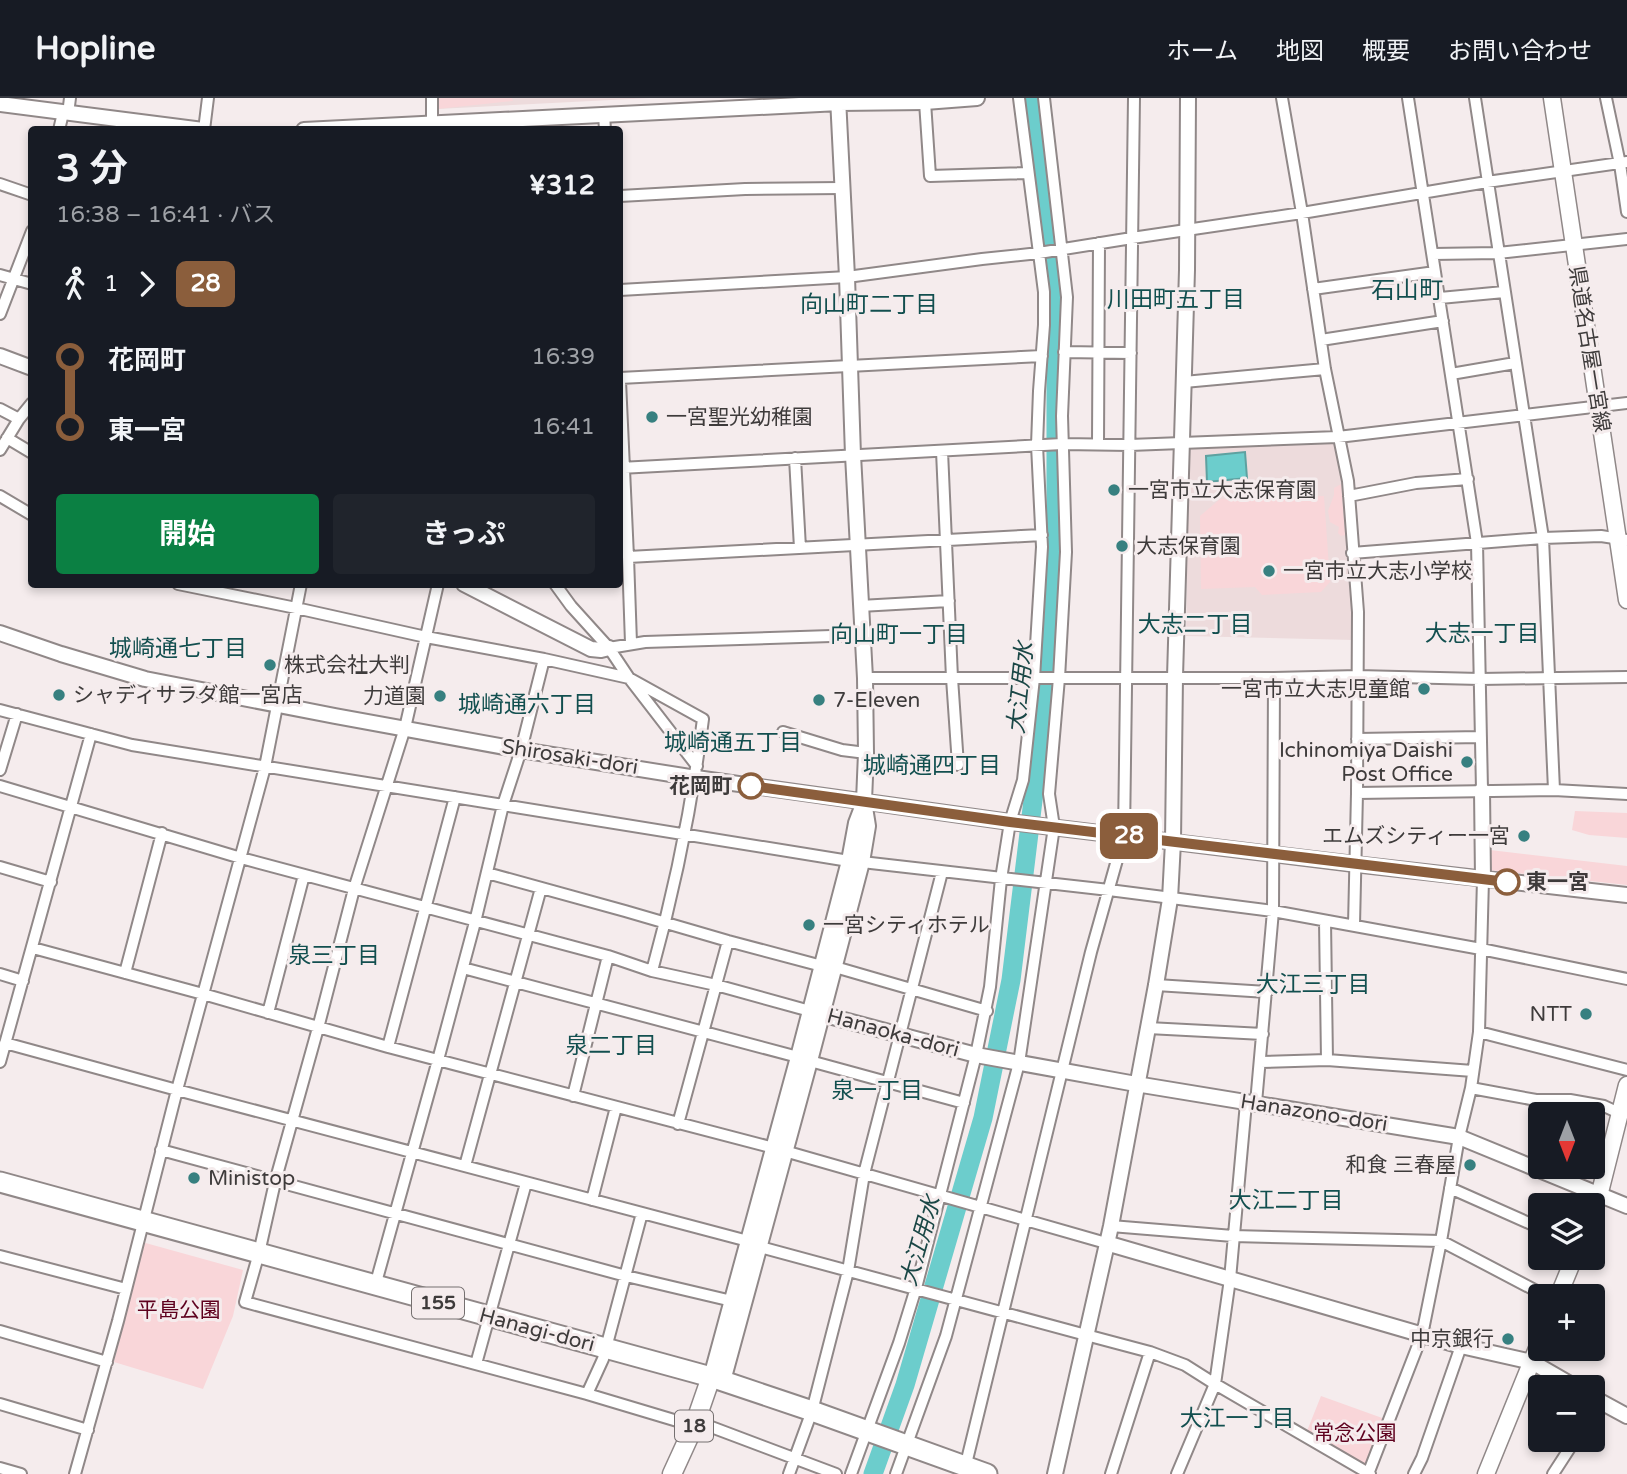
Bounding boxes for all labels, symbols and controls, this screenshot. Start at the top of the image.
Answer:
text: Hopline [35,29,156,68]
text: ホーム [1167,37,1238,66]
text: 地図 [1276,37,1324,66]
text: 概要 [1362,37,1410,66]
text: お問い合わせ [1448,37,1592,66]
text: 3 分 [56,146,128,192]
text: ¥312 [529,170,595,201]
text: 16:38 – 16:41 · バス [56,201,275,229]
street label: 県道名古屋一宮線 [1564,264,1614,434]
icon: walk [56,265,94,303]
icon: forward [128,265,166,303]
text: 28 [190,269,221,298]
text: 1 [104,270,118,298]
district label: 石山町 [1371,276,1443,305]
district label: 川田町五丁目 [1107,286,1245,314]
district label: 向山町二丁目 [800,291,938,319]
text: 16:39 [531,343,595,371]
text: 花岡町 [108,345,186,376]
place label: 一宮聖光幼稚園 [666,405,813,430]
marker: 一宮聖光幼稚園 [644,409,660,425]
text: 16:41 [531,413,595,441]
text: 東一宮 [108,415,186,446]
place label: 一宮市立大志保育園 [1128,478,1317,503]
marker: 一宮市立大志保育園 [1106,482,1122,498]
button: 開始 [56,494,319,574]
button: きっぷ [333,494,595,574]
place label: 大志保育園 [1136,534,1241,559]
marker: 大志保育園 [1114,538,1130,554]
place label: 一宮市立大志小学校 [1283,559,1472,584]
marker: 一宮市立大志小学校 [1261,563,1277,579]
district label: 大志二丁目 [1138,611,1253,639]
district label: 大志一丁目 [1425,620,1540,648]
district label: 向山町一丁目 [830,621,968,649]
district label: 城崎通七丁目 [109,635,247,663]
water label: 大江用水 [1002,638,1040,735]
place label: 株式会社大判 [284,653,410,678]
marker: 株式会社大判 [262,657,278,673]
place label: 一宮市立大志児童館 [1221,677,1410,702]
marker: 一宮市立大志児童館 [1416,681,1432,697]
place label: シャディサラダ館一宮店 [73,683,303,708]
place label: 力道園 [363,684,426,709]
marker: シャディサラダ館一宮店 [51,687,67,703]
marker: 力道園 [432,688,448,704]
place label: 7-Eleven [833,688,920,713]
district label: 城崎通六丁目 [458,691,596,719]
marker: 7-Eleven [811,692,827,708]
district label: 城崎通五丁目 [664,729,802,757]
street label: Shirosaki-dori [500,734,640,780]
place label: Ichinomiya Daishi Post Office [1279,738,1453,787]
district label: 城崎通四丁目 [863,752,1001,780]
marker: Ichinomiya Daishi Post Office [1459,754,1475,770]
marker: 花岡町 [738,773,764,799]
place label: 花岡町 [669,774,732,799]
line badge: 28 [1098,813,1160,859]
text: 28 [1114,821,1144,850]
place label: エムズシティー一宮 [1322,824,1510,849]
marker: エムズシティー一宮 [1516,828,1532,844]
marker: 東一宮 [1494,869,1520,895]
place label: 東一宮 [1526,870,1589,895]
place label: 一宮シティホテル [823,913,990,938]
marker: 一宮シティホテル [801,917,817,933]
district label: 泉三丁目 [288,942,380,970]
district label: 大江三丁目 [1256,971,1371,999]
place label: NTT [1530,1002,1572,1027]
street label: Hanaoka-dori [824,1003,962,1063]
marker: NTT [1578,1006,1594,1022]
district label: 泉二丁目 [565,1032,657,1060]
district label: 泉一丁目 [831,1077,923,1105]
street label: Hanazono-dori [1239,1089,1389,1137]
north arrow [1528,1102,1605,1180]
map controls [1528,1102,1605,1452]
place label: 和食 三春屋 [1346,1153,1456,1178]
marker: 和食 三春屋 [1462,1157,1478,1173]
place label: Ministop [208,1166,295,1191]
marker: Ministop [186,1170,202,1186]
district label: 大江二丁目 [1229,1187,1344,1215]
water label: 大江用水 [895,1190,948,1289]
button: layers [1528,1193,1605,1270]
button: + [1528,1284,1605,1361]
road number: 155 [412,1288,464,1318]
park label: 平島公園 [137,1298,221,1323]
street label: Hanagi-dori [476,1303,598,1357]
place label: 中京銀行 [1410,1327,1494,1352]
marker: 中京銀行 [1500,1331,1516,1347]
button: − [1528,1375,1605,1452]
district label: 大江一丁目 [1180,1405,1295,1433]
road number: 18 [675,1410,713,1442]
park label: 常念公園 [1313,1421,1397,1446]

